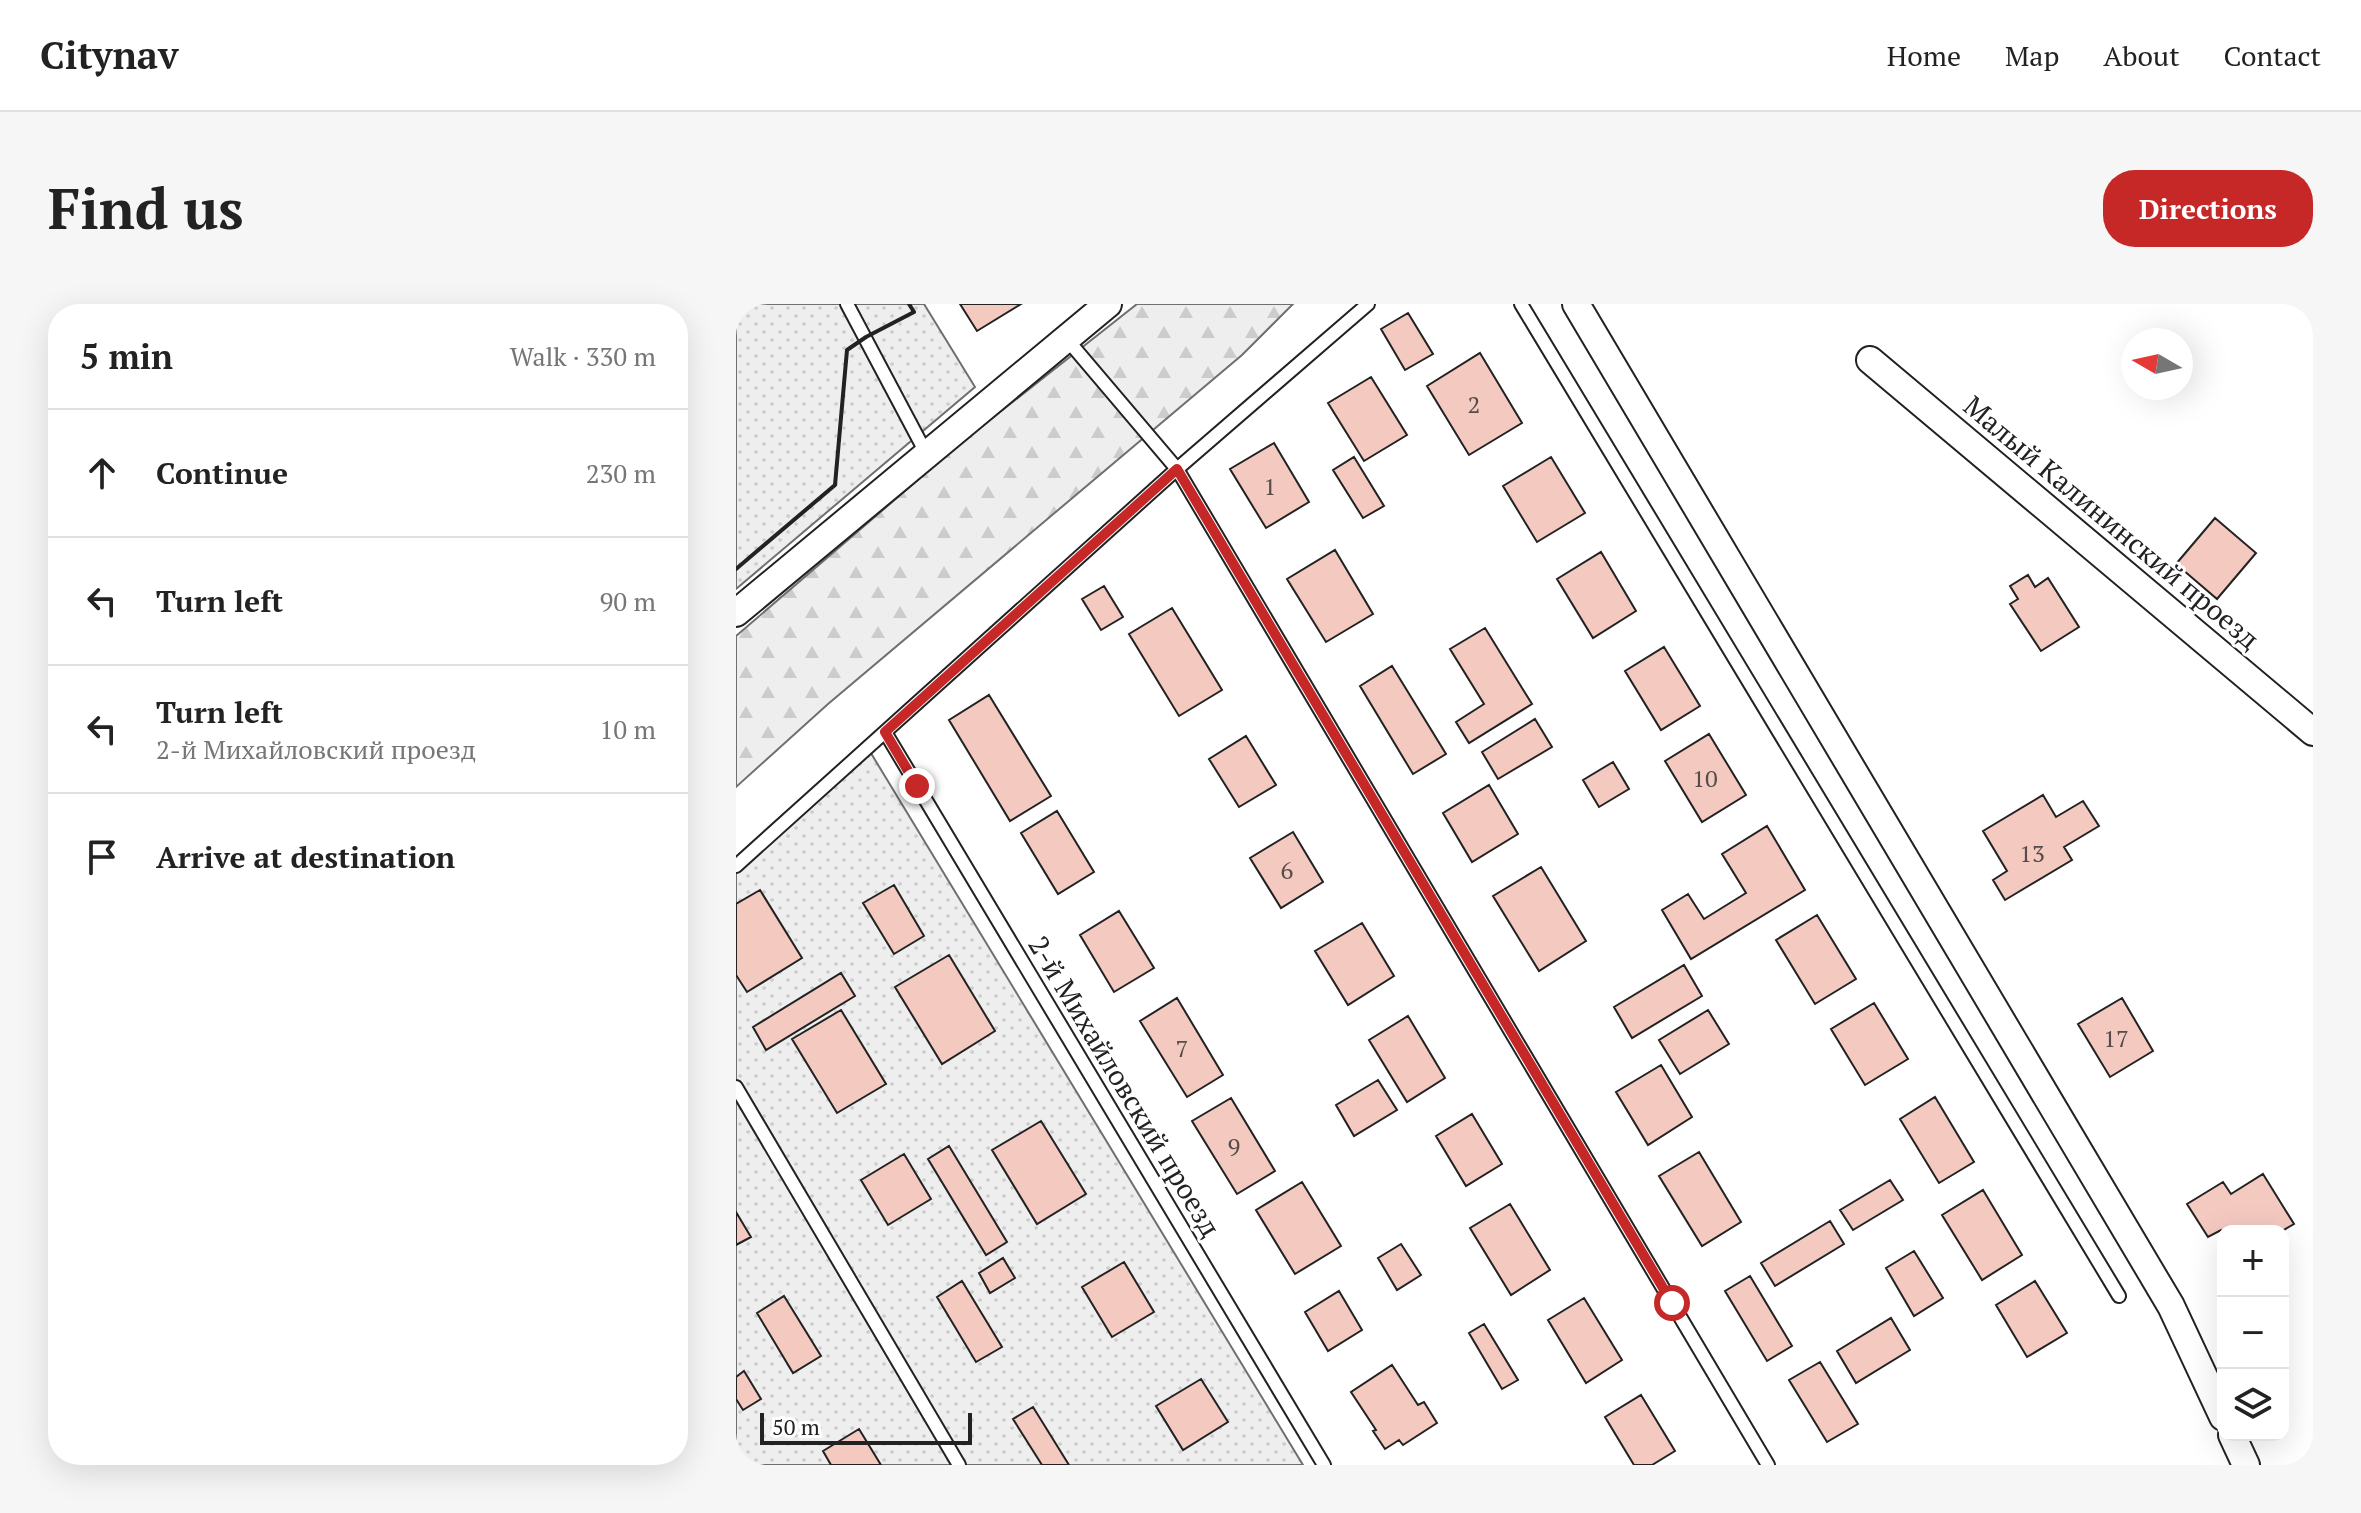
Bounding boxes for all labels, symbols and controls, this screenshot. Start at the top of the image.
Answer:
text: Citynav [40,30,179,80]
text: Home [1887,37,1961,74]
text: Map [2005,37,2059,74]
text: About [2103,37,2180,74]
text: Contact [2224,37,2321,74]
button: Directions [2103,170,2313,247]
text: Find us [48,171,244,245]
north arrow [2121,328,2193,400]
text: 5 min [80,334,173,379]
text: Walk · 330 m [510,339,656,373]
street label: Малый Калининский проезд [1956,387,2268,657]
house number: 2 [1468,388,1480,420]
icon: ahead [80,451,124,495]
text: Continue [156,453,288,493]
text: 230 m [586,456,656,490]
house number: 1 [1264,470,1276,502]
icon: left [80,579,124,623]
text: Turn left [156,581,283,621]
text: 90 m [600,584,656,618]
text: Turn left [156,692,283,732]
icon: left [80,707,124,751]
text: 10 m [600,712,656,746]
text: 2-й Михайловский проезд [156,732,476,766]
house number: 10 [1692,762,1718,794]
route end [899,768,935,804]
icon: arrive [80,835,124,879]
text: Arrive at destination [156,837,455,877]
house number: 13 [2019,837,2045,869]
house number: 6 [1281,854,1294,886]
street label: 2-й Михайловский проезд [1020,929,1230,1243]
house number: 17 [2103,1022,2129,1054]
house number: 7 [1176,1032,1188,1064]
house number: 9 [1228,1130,1240,1162]
map controls [2217,1225,2289,1441]
button: + [2217,1225,2289,1297]
route start [1654,1285,1690,1321]
button: − [2217,1297,2289,1369]
button: layers [2217,1369,2289,1441]
scale bar [760,1409,972,1445]
text: 50 m [772,1412,820,1441]

